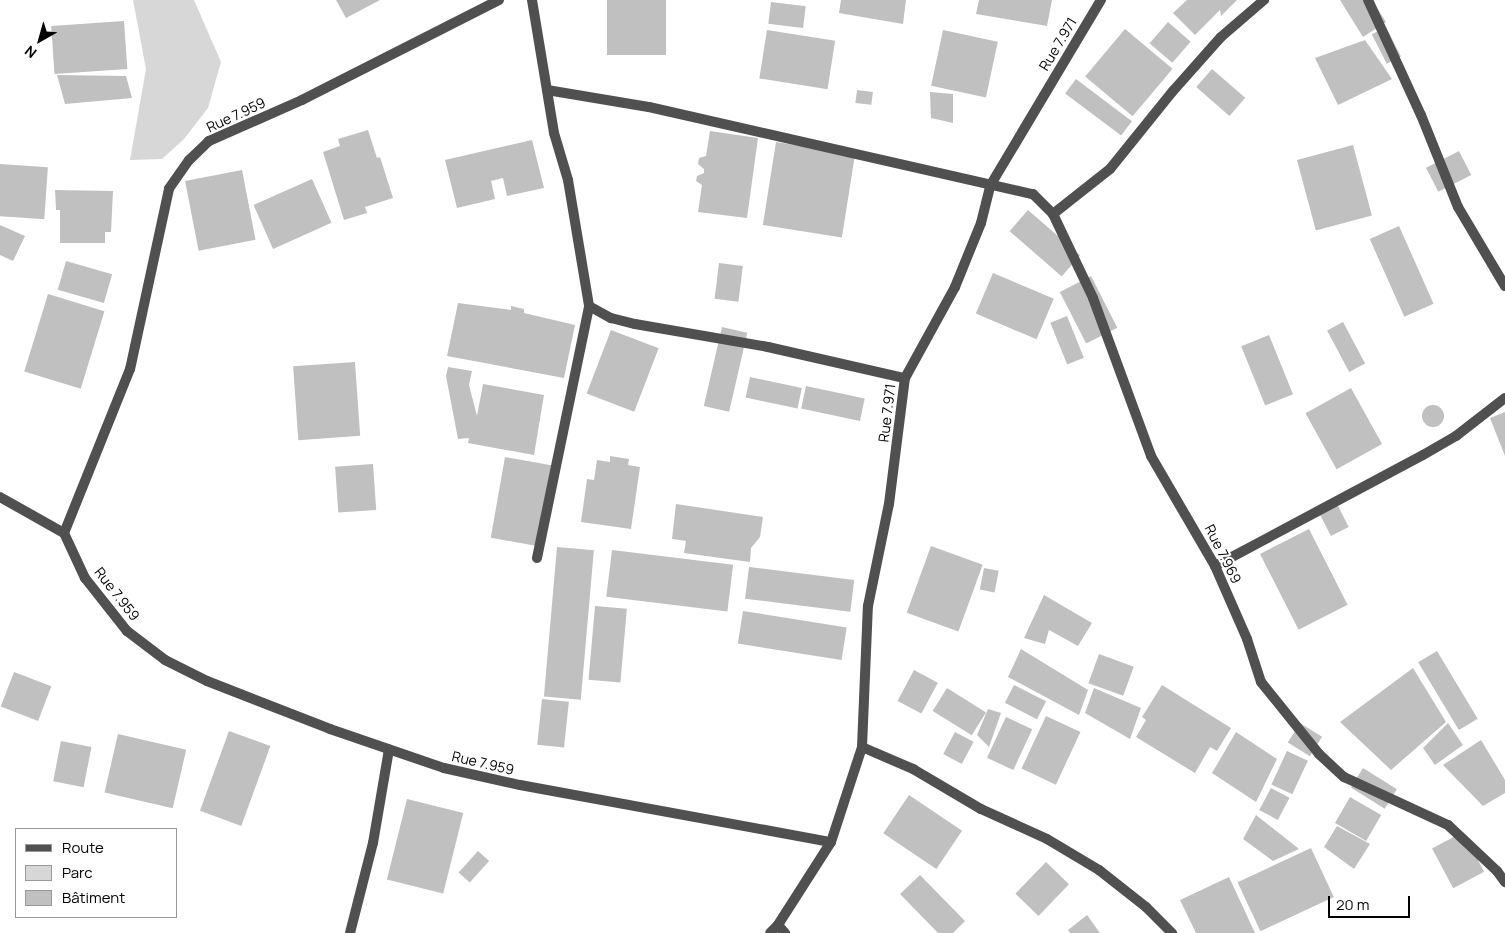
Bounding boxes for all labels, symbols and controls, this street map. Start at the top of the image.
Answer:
street label: Rue 7.971 [1036,14,1080,74]
north arrow [15,15,65,65]
text: N [21,42,40,63]
street label: Rue 7.959 [204,94,268,136]
street label: Rue 7.971 [875,383,899,443]
street label: Rue 7.969 [1201,522,1245,586]
street label: Rue 7.959 [91,564,143,624]
street label: Rue 7.959 [450,748,516,778]
legend [15,828,178,918]
text: Route [62,837,104,858]
text: Parc [62,862,93,883]
scale bar [1330,886,1412,918]
text: Bâtiment [62,887,125,908]
text: 20 m [1336,894,1369,915]

